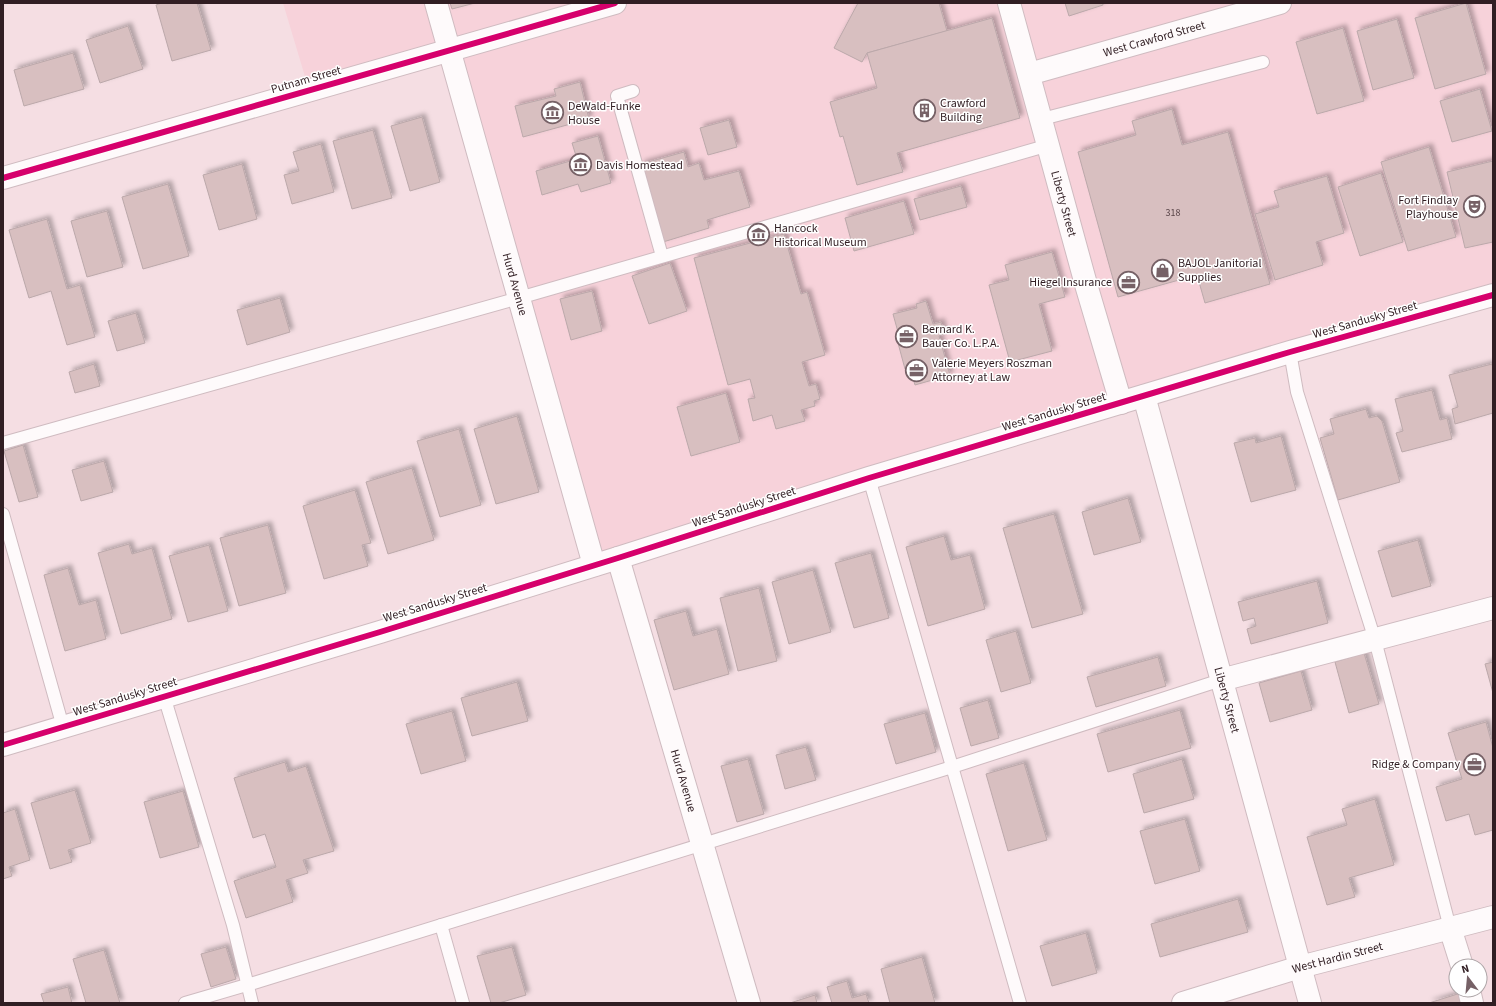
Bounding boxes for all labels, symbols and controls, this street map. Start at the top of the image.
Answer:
street label: West Crawford Street [1101,16,1207,61]
street label: Putnam Street [269,62,343,98]
place label: Crawford Building [940,95,986,126]
building icon: Crawford Building [912,97,938,123]
place label: DeWald-Funke House [568,98,640,129]
museum icon: DeWald-Funke House [539,100,565,126]
museum icon: Davis Homestead [568,152,594,178]
place label: Davis Homestead [596,157,683,174]
street label: Liberty Street [1047,169,1081,239]
place label: Fort Findlay Playhouse [1398,192,1458,223]
theatre icon: Fort Findlay Playhouse [1461,194,1487,220]
house number: 318 [1166,206,1180,220]
place label: Hancock Historical Museum [774,220,867,251]
museum icon: Hancock Historical Museum [745,222,771,248]
street label: Hurd Avenue [498,251,532,317]
place label: BAJOL Janitorial Supplies [1178,255,1261,286]
shop icon: BAJOL Janitorial Supplies [1150,257,1176,283]
office icon: Hiegel Insurance [1115,269,1141,295]
place label: Hiegel Insurance [1029,274,1112,291]
street label: West Sandusky Street [1311,297,1419,343]
place label: Bernard K. Bauer Co. L.P.A. [922,321,1000,352]
office icon: Bernard K. Bauer Co. L.P.A. [894,323,920,349]
place label: Valerie Meyers Roszman Attorney at Law [932,355,1052,386]
office icon: Valerie Meyers Roszman Attorney at Law [904,357,930,383]
street label: West Sandusky Street [1000,388,1108,436]
street label: West Sandusky Street [690,482,798,532]
street label: West Sandusky Street [381,579,489,627]
street label: Liberty Street [1210,665,1244,735]
street label: West Sandusky Street [71,673,179,721]
street label: Hurd Avenue [666,747,701,814]
office icon: Ridge & Company [1462,751,1488,777]
place label: Ridge & Company [1372,756,1460,773]
street label: West Hardin Street [1290,937,1385,977]
north arrow [1448,958,1488,998]
text: N [1460,961,1471,977]

